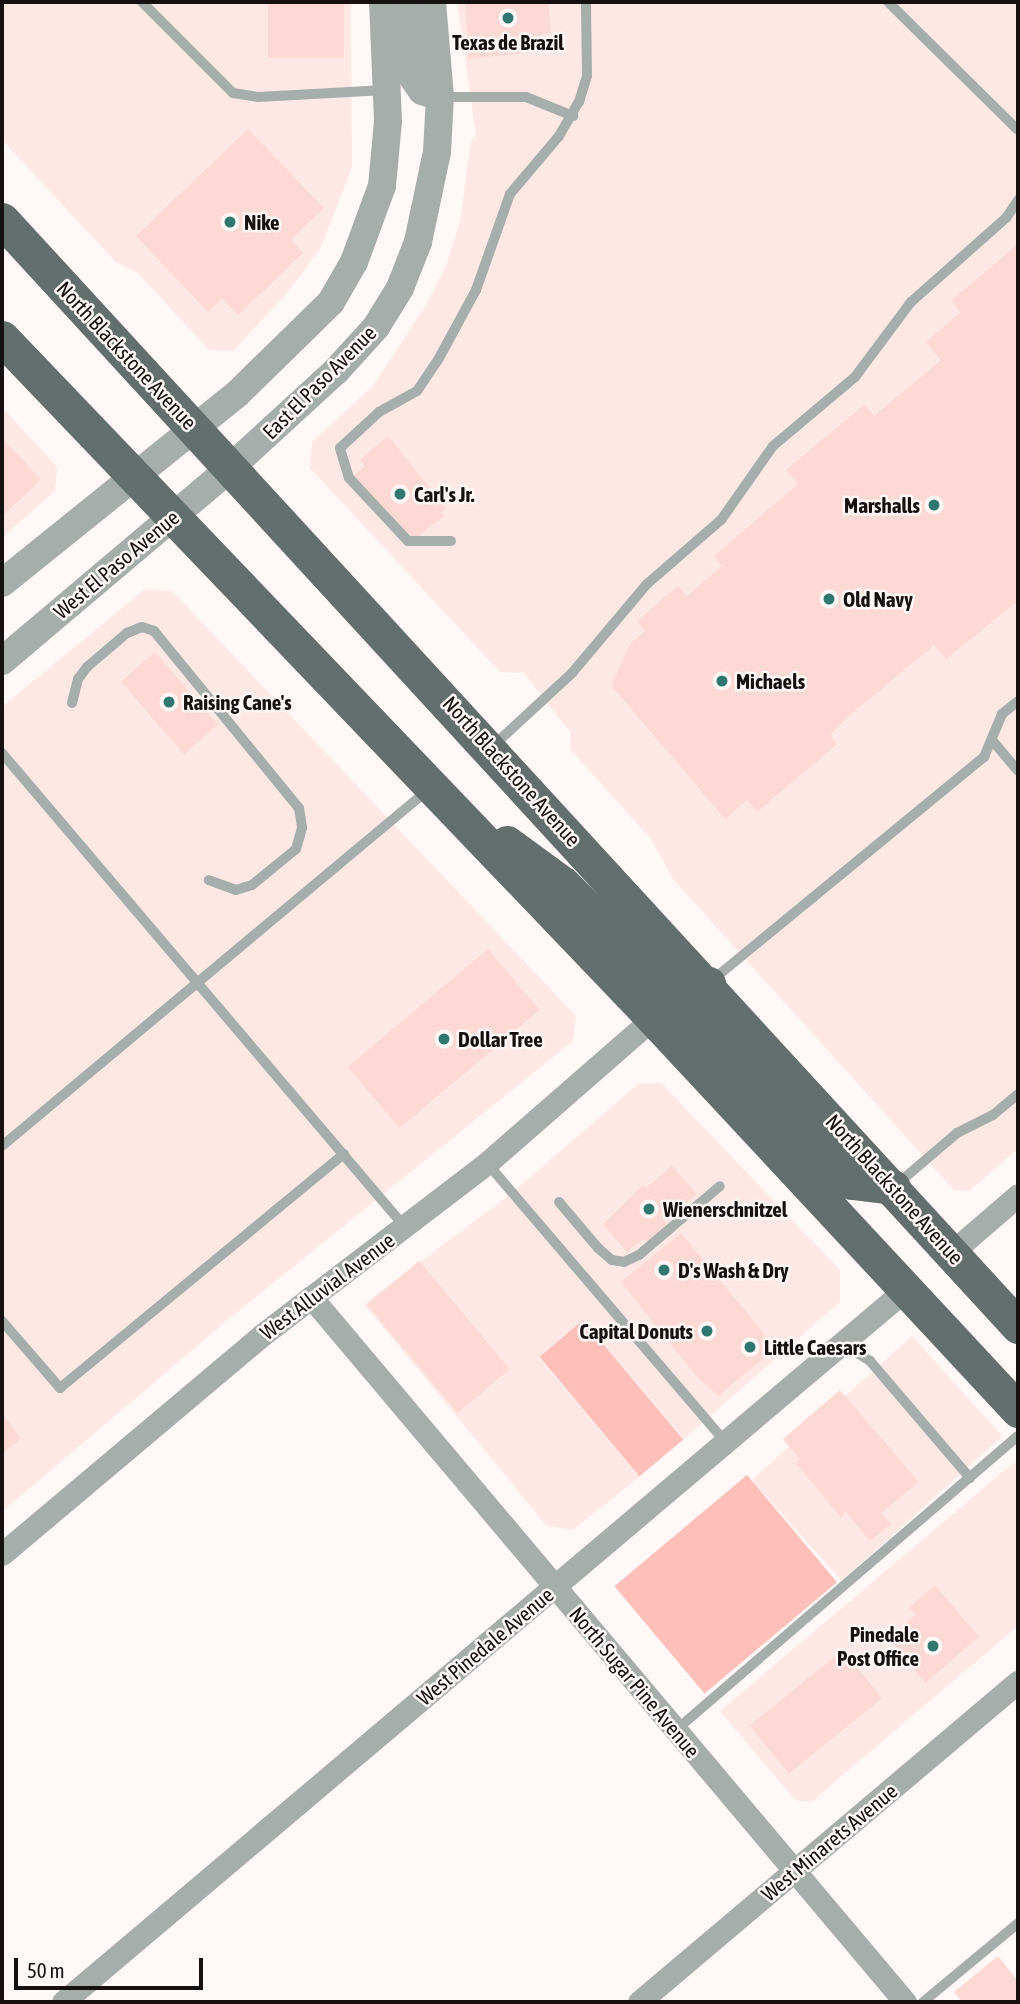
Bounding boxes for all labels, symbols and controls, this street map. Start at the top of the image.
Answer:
marker: Texas de Brazil [500,10,516,26]
place label: Texas de Brazil [452,29,564,55]
place label: Nike [244,209,280,235]
marker: Nike [222,214,238,230]
street label: North Blackstone Avenue [52,276,202,434]
street label: East El Paso Avenue [257,320,381,444]
place label: Carl's Jr. [414,481,475,507]
marker: Carl's Jr. [392,486,408,502]
place label: Marshalls [844,492,920,518]
marker: Marshalls [926,497,942,513]
street label: West El Paso Avenue [48,504,184,624]
place label: Old Navy [843,586,913,612]
marker: Old Navy [821,591,837,607]
place label: Michaels [736,668,805,694]
marker: Michaels [714,673,730,689]
place label: Raising Cane's [183,689,292,715]
street label: North Blackstone Avenue [438,691,586,851]
marker: Raising Cane's [161,694,177,710]
place label: Dollar Tree [458,1026,543,1052]
marker: Dollar Tree [436,1031,452,1047]
street label: North Blackstone Avenue [821,1109,969,1269]
place label: Wienerschnitzel [663,1196,787,1222]
marker: Wienerschnitzel [641,1201,657,1217]
street label: West Alluvial Avenue [255,1227,399,1345]
place label: D's Wash & Dry [678,1257,789,1283]
marker: D's Wash & Dry [656,1262,672,1278]
place label: Capital Donuts [579,1318,693,1344]
marker: Capital Donuts [699,1323,715,1339]
place label: Little Caesars [764,1334,866,1360]
marker: Little Caesars [742,1339,758,1355]
street label: West Pinedale Avenue [412,1582,558,1710]
street label: North Sugar Pine Avenue [565,1601,705,1763]
place label: Pinedale Post Office [837,1621,919,1671]
marker: Pinedale Post Office [925,1638,941,1654]
street label: West Minarets Avenue [756,1778,902,1906]
scale bar [18,1944,206,1988]
text: 50 m [27,1958,65,1982]

